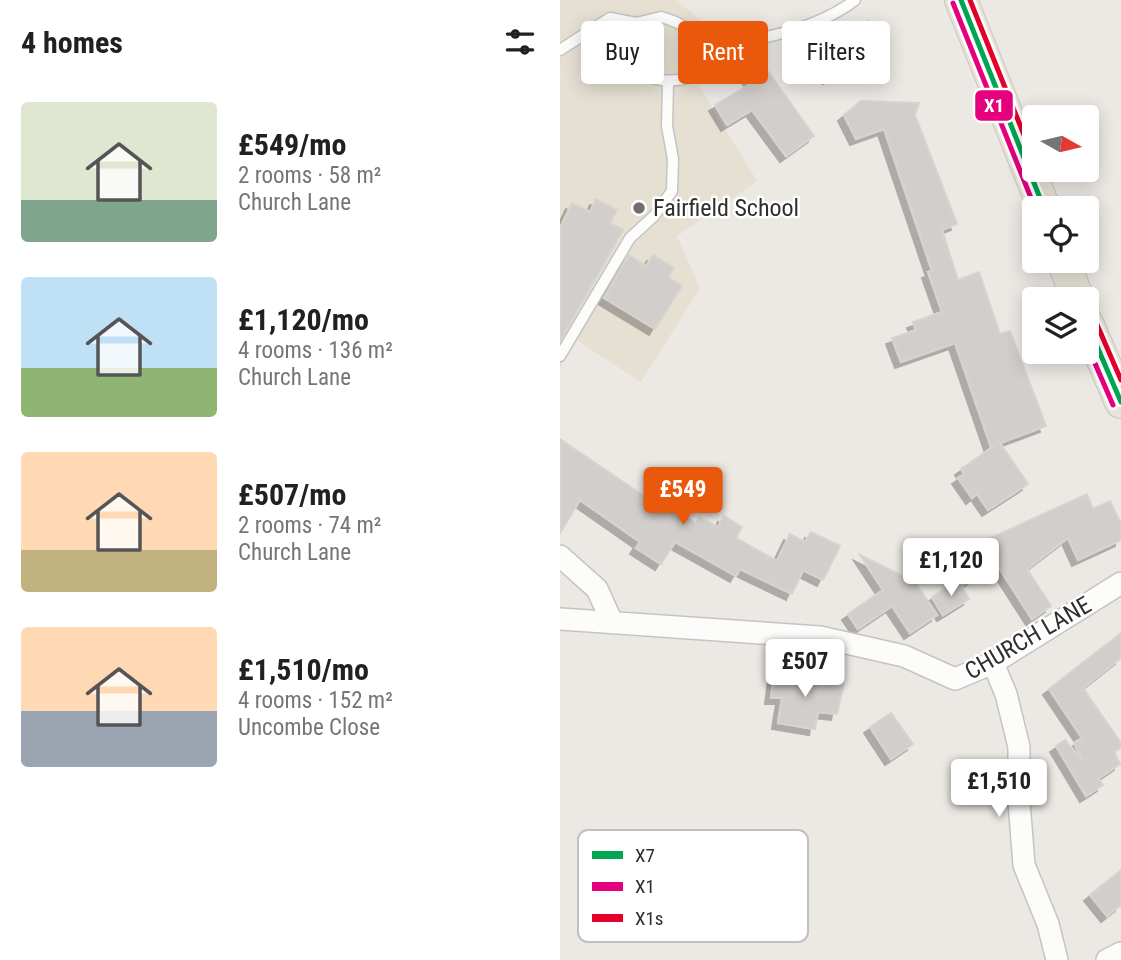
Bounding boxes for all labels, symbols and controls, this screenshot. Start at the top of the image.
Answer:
chip: Buy [581,21,664,84]
chip: Rent [678,21,768,84]
chip: Filters [782,21,890,84]
icon: filters [501,23,539,61]
text: 4 homes [21,25,123,60]
line badge: X1 [974,89,1014,122]
text: X1 [984,94,1004,117]
north arrow [1022,105,1099,182]
map controls [1022,105,1099,364]
text: £549/mo [238,127,346,162]
icon: home [77,130,161,214]
text: 2 rooms · 58 m² [238,162,381,189]
text: Church Lane [238,189,351,216]
place label: Fairfield School [653,194,799,222]
button: locate [1022,196,1099,273]
marker: Fairfield School [631,200,647,216]
button: layers [1022,287,1099,364]
text: £1,120/mo [238,302,369,337]
icon: home [77,305,161,389]
text: 4 rooms · 136 m² [238,337,393,364]
text: Church Lane [238,364,351,391]
pin: £549 [642,468,724,527]
text: £549 [660,476,706,503]
text: £507/mo [238,477,346,512]
icon: home [77,480,161,564]
text: 2 rooms · 74 m² [238,512,381,539]
pin: £1,120 [894,538,1008,598]
text: Church Lane [238,539,351,566]
text: £1,120 [919,547,983,574]
street label: CHURCH LANE [960,591,1096,685]
pin: £507 [764,640,846,699]
text: £507 [782,648,828,675]
text: £1,510/mo [238,652,369,687]
icon: home [77,655,161,739]
text: 4 rooms · 152 m² [238,687,393,714]
text: Uncombe Close [238,714,380,741]
pin: £1,510 [942,760,1056,819]
text: £1,510 [967,768,1031,795]
legend [578,830,808,942]
text: X7 [635,844,655,867]
text: X1 [635,875,655,898]
text: X1s [635,907,664,930]

